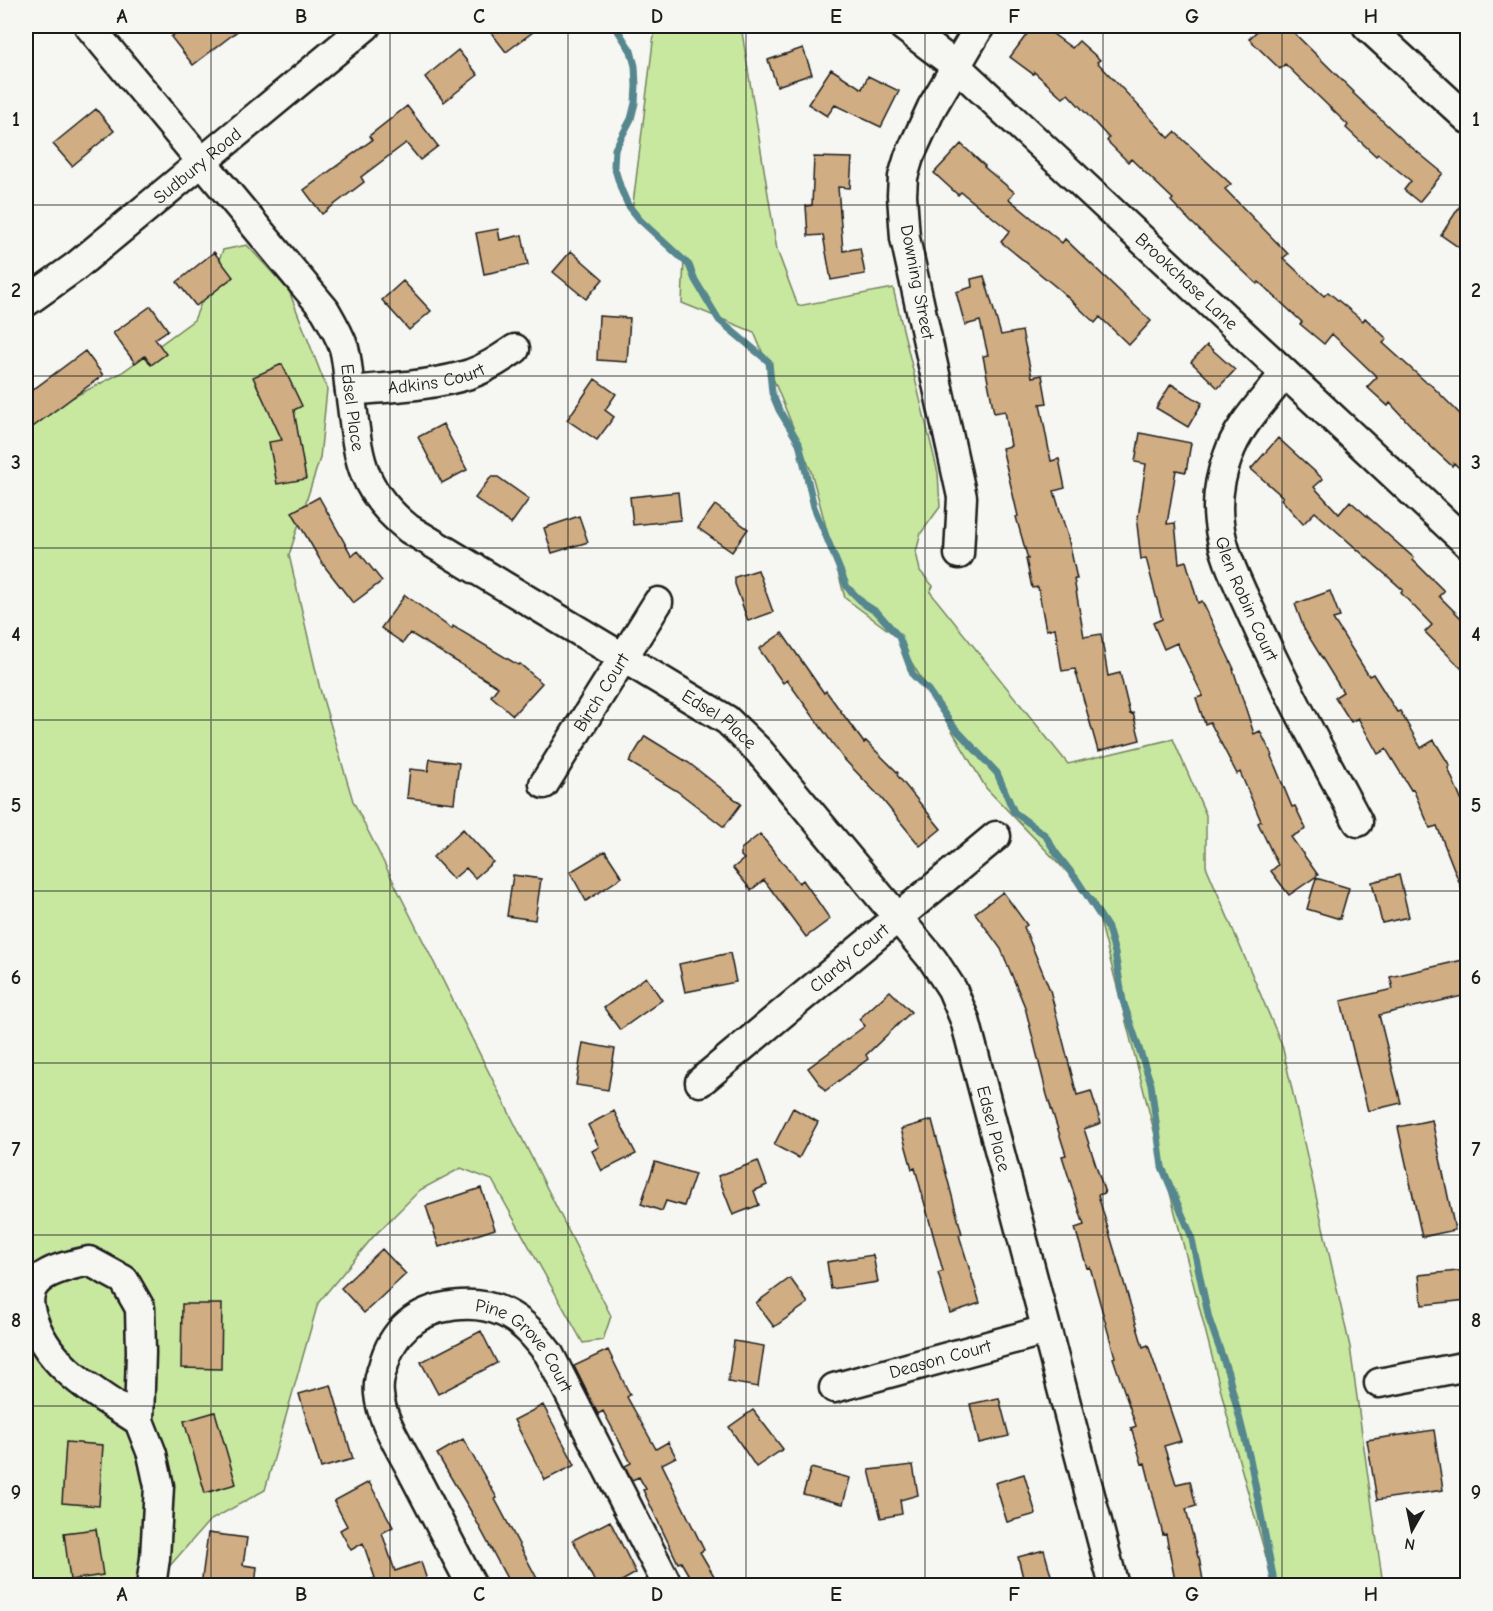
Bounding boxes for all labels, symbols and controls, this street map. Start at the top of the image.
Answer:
text: A [116,5,128,28]
text: B [295,5,307,28]
text: C [473,5,485,28]
text: D [651,5,663,28]
text: E [830,5,842,28]
text: F [1008,5,1020,28]
text: G [1185,5,1199,28]
text: H [1364,5,1378,28]
text: 1 [12,108,20,131]
text: 1 [1472,108,1480,131]
street label: Sudbury Road [149,123,245,208]
street label: Downing Street [896,223,939,342]
street label: Brookchase Lane [1131,228,1242,334]
text: 2 [11,279,21,302]
text: 2 [1471,279,1481,302]
street label: Adkins Court [387,358,489,398]
street label: Edsel Place [337,363,369,453]
text: 3 [11,451,21,474]
text: 3 [1471,451,1481,474]
street label: Glen Robin Court [1211,534,1283,665]
text: 4 [11,623,21,646]
text: 4 [1471,623,1481,646]
street label: Birch Court [569,649,634,735]
street label: Edsel Place [678,685,761,753]
text: 5 [11,794,21,817]
text: 5 [1471,794,1481,817]
street label: Clardy Court [805,919,894,997]
text: 6 [11,966,21,989]
text: 6 [1471,966,1481,989]
street label: Edsel Place [972,1084,1015,1174]
text: 7 [12,1138,21,1161]
text: 7 [1472,1138,1481,1161]
street label: Pine Grove Court [474,1295,578,1396]
text: 8 [11,1309,21,1332]
text: 8 [1471,1309,1481,1332]
street label: Deason Court [887,1335,994,1383]
text: 9 [11,1481,21,1504]
text: 9 [1471,1481,1481,1504]
north arrow [1382,1500,1442,1560]
text: N [1403,1534,1416,1554]
text: A [116,1583,128,1606]
text: B [295,1583,307,1606]
text: C [473,1583,485,1606]
text: D [651,1583,663,1606]
text: E [830,1583,842,1606]
text: F [1008,1583,1020,1606]
text: G [1185,1583,1199,1606]
text: H [1364,1583,1378,1606]

